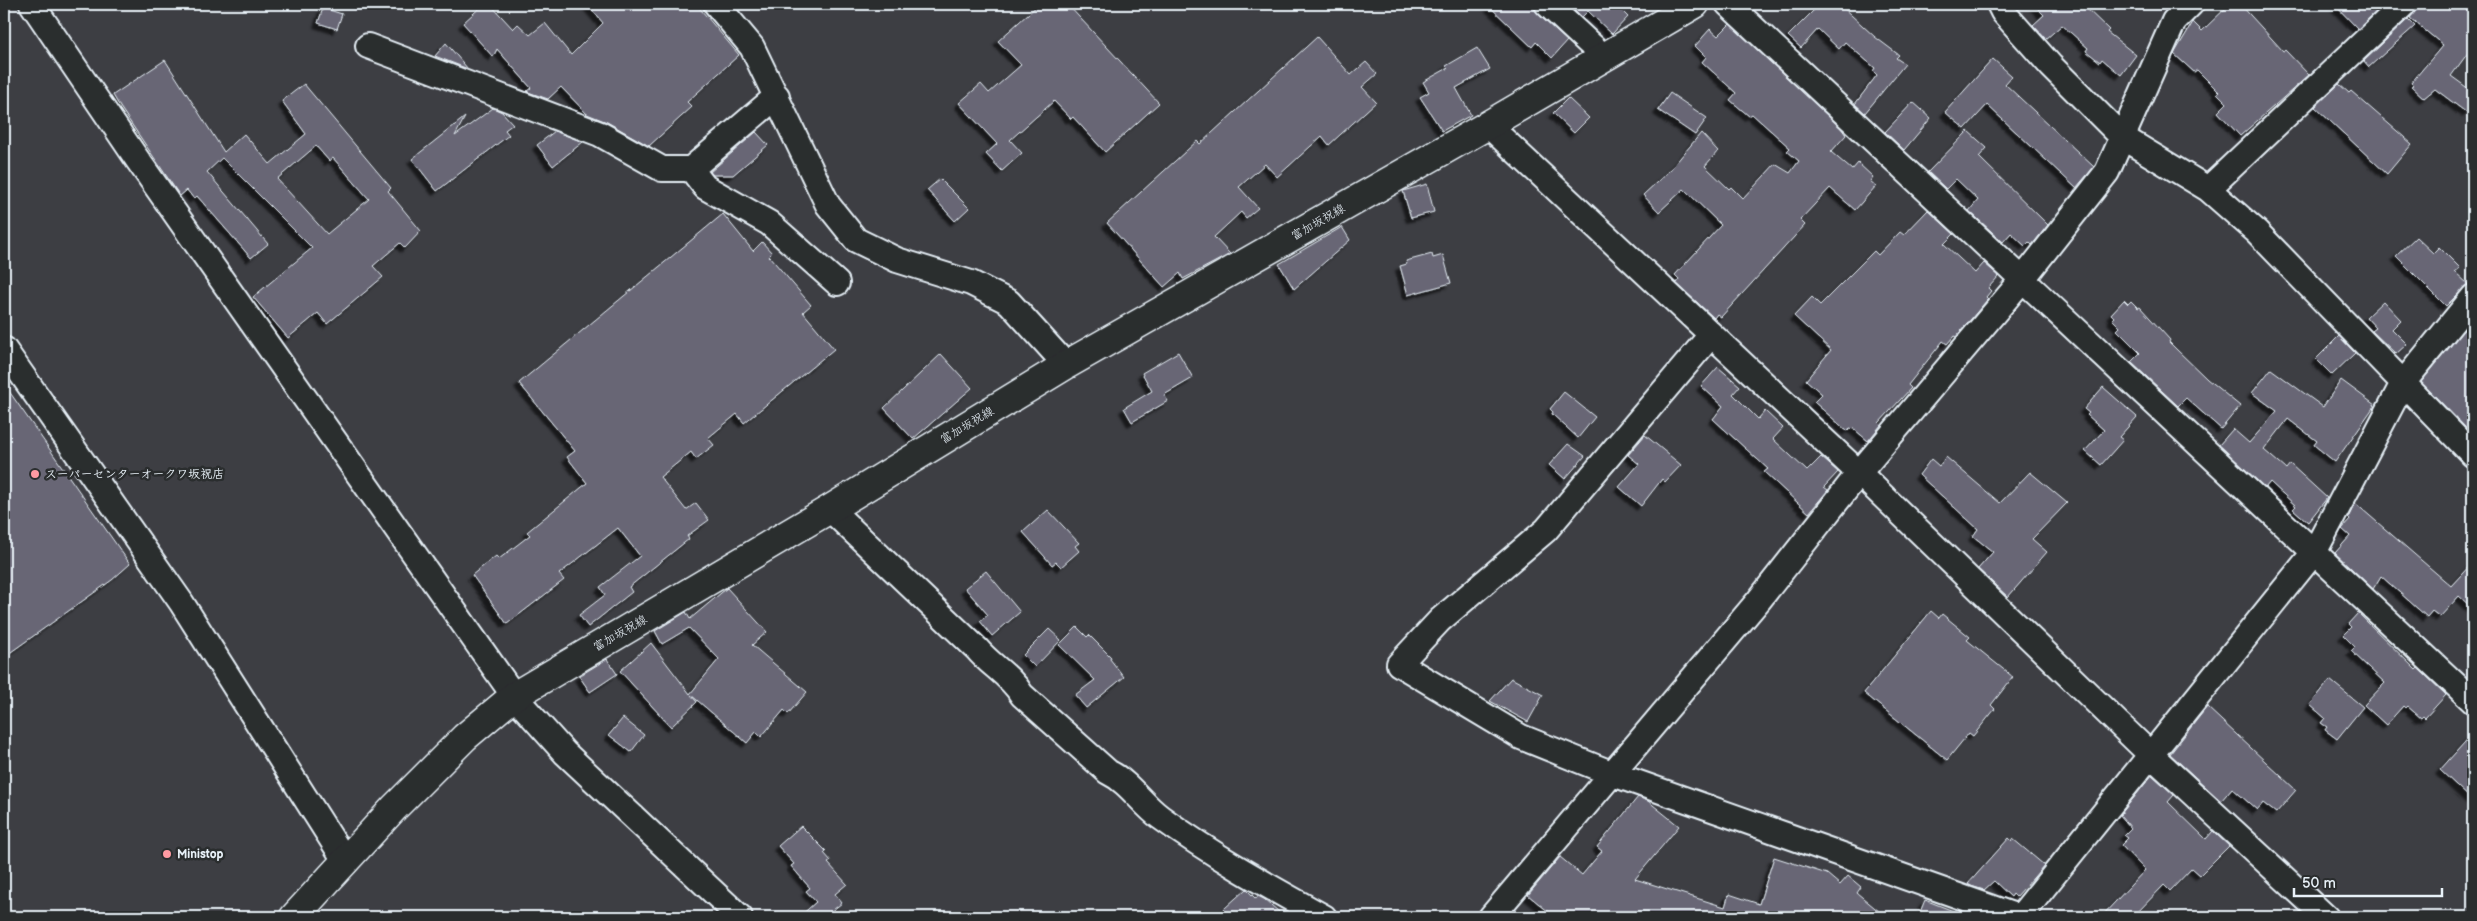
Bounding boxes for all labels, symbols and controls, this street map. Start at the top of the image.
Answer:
street label: 富加坂祝線 [1289,201,1348,244]
street label: 富加坂祝線 [938,404,997,447]
place label: スーパーセンターオークワ坂祝店 [45,467,224,482]
marker: スーパーセンターオークワ坂祝店 [29,468,41,480]
street label: 富加坂祝線 [591,612,650,655]
place label: Ministop [177,847,223,862]
marker: Ministop [161,848,173,860]
scale bar [2294,866,2442,898]
text: 50 m [2302,874,2336,893]

